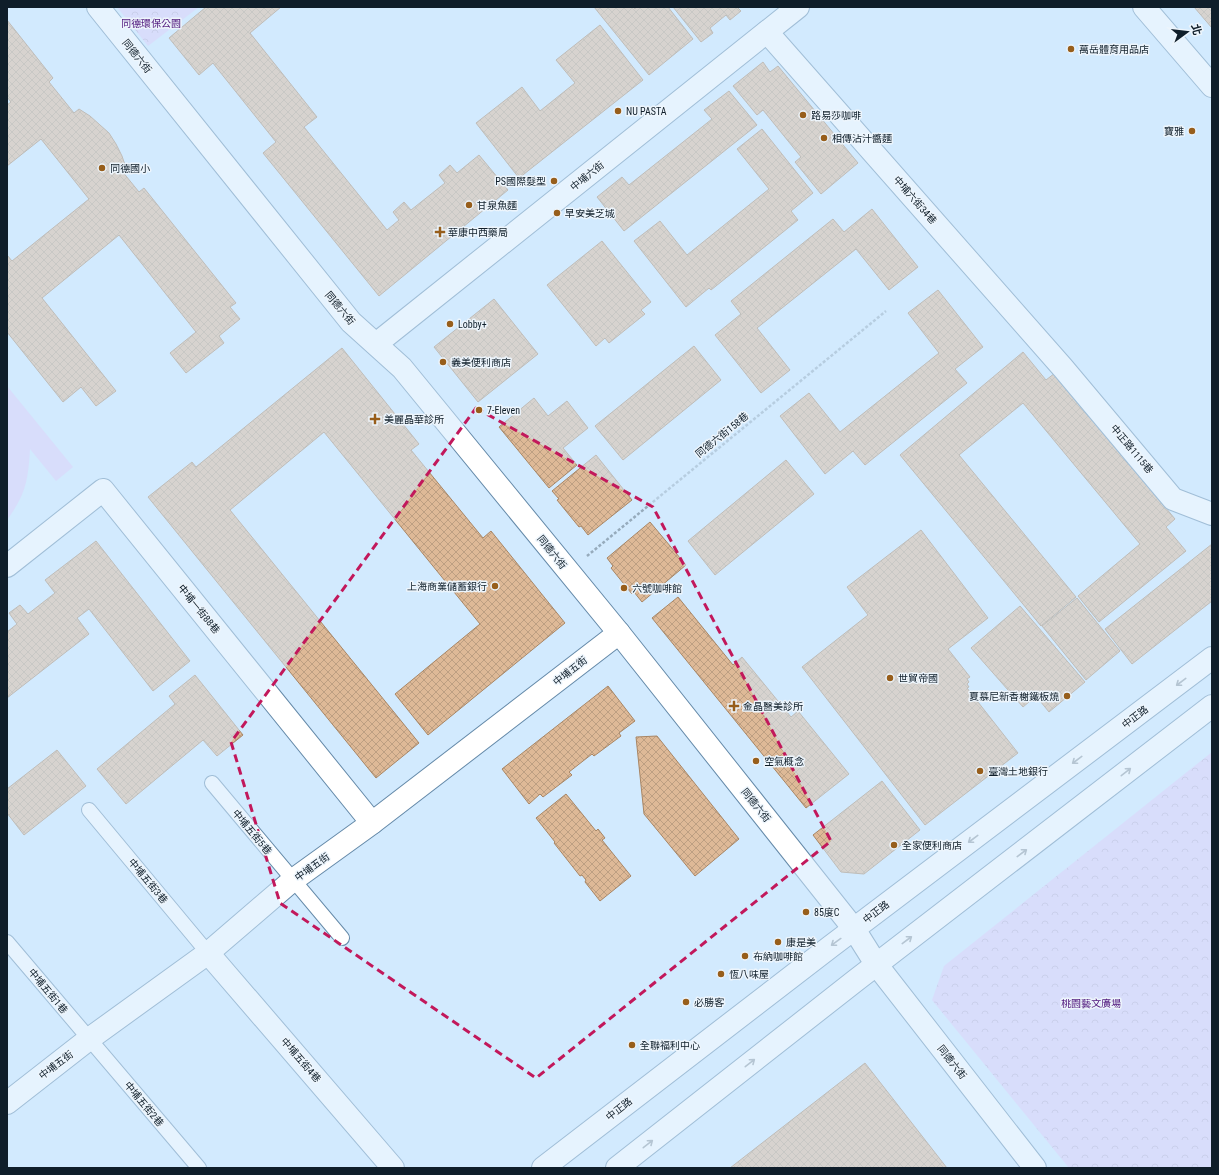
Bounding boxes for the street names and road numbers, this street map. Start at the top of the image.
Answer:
street label: 同德六街 [120,37,154,75]
street label: 中埔六街 [568,159,606,193]
street label: 中埔六街34巷 [891,174,939,226]
street label: 同德六街 [323,289,357,327]
street label: 同德六街158巷 [693,410,751,460]
street label: 中正路1115巷 [1109,423,1155,475]
street label: 同德六街 [535,533,569,571]
street label: 中埔一街88巷 [176,582,222,636]
street label: 中埔五街 [551,654,589,688]
street label: 中正路 [1120,704,1150,730]
street label: 同德六街 [739,786,773,824]
street label: 中埔五街5巷 [230,807,274,857]
street label: 中埔五街 [293,851,331,883]
street label: 中埔五街3巷 [126,856,170,906]
street label: 中正路 [861,899,891,925]
street label: 中埔五街1巷 [26,966,70,1016]
street label: 中埔五街4巷 [279,1036,323,1084]
street label: 同德六街 [935,1043,969,1081]
street label: 中埔五街 [37,1049,75,1081]
street label: 中埔五街2巷 [122,1079,166,1129]
street label: 中正路 [604,1095,634,1123]

